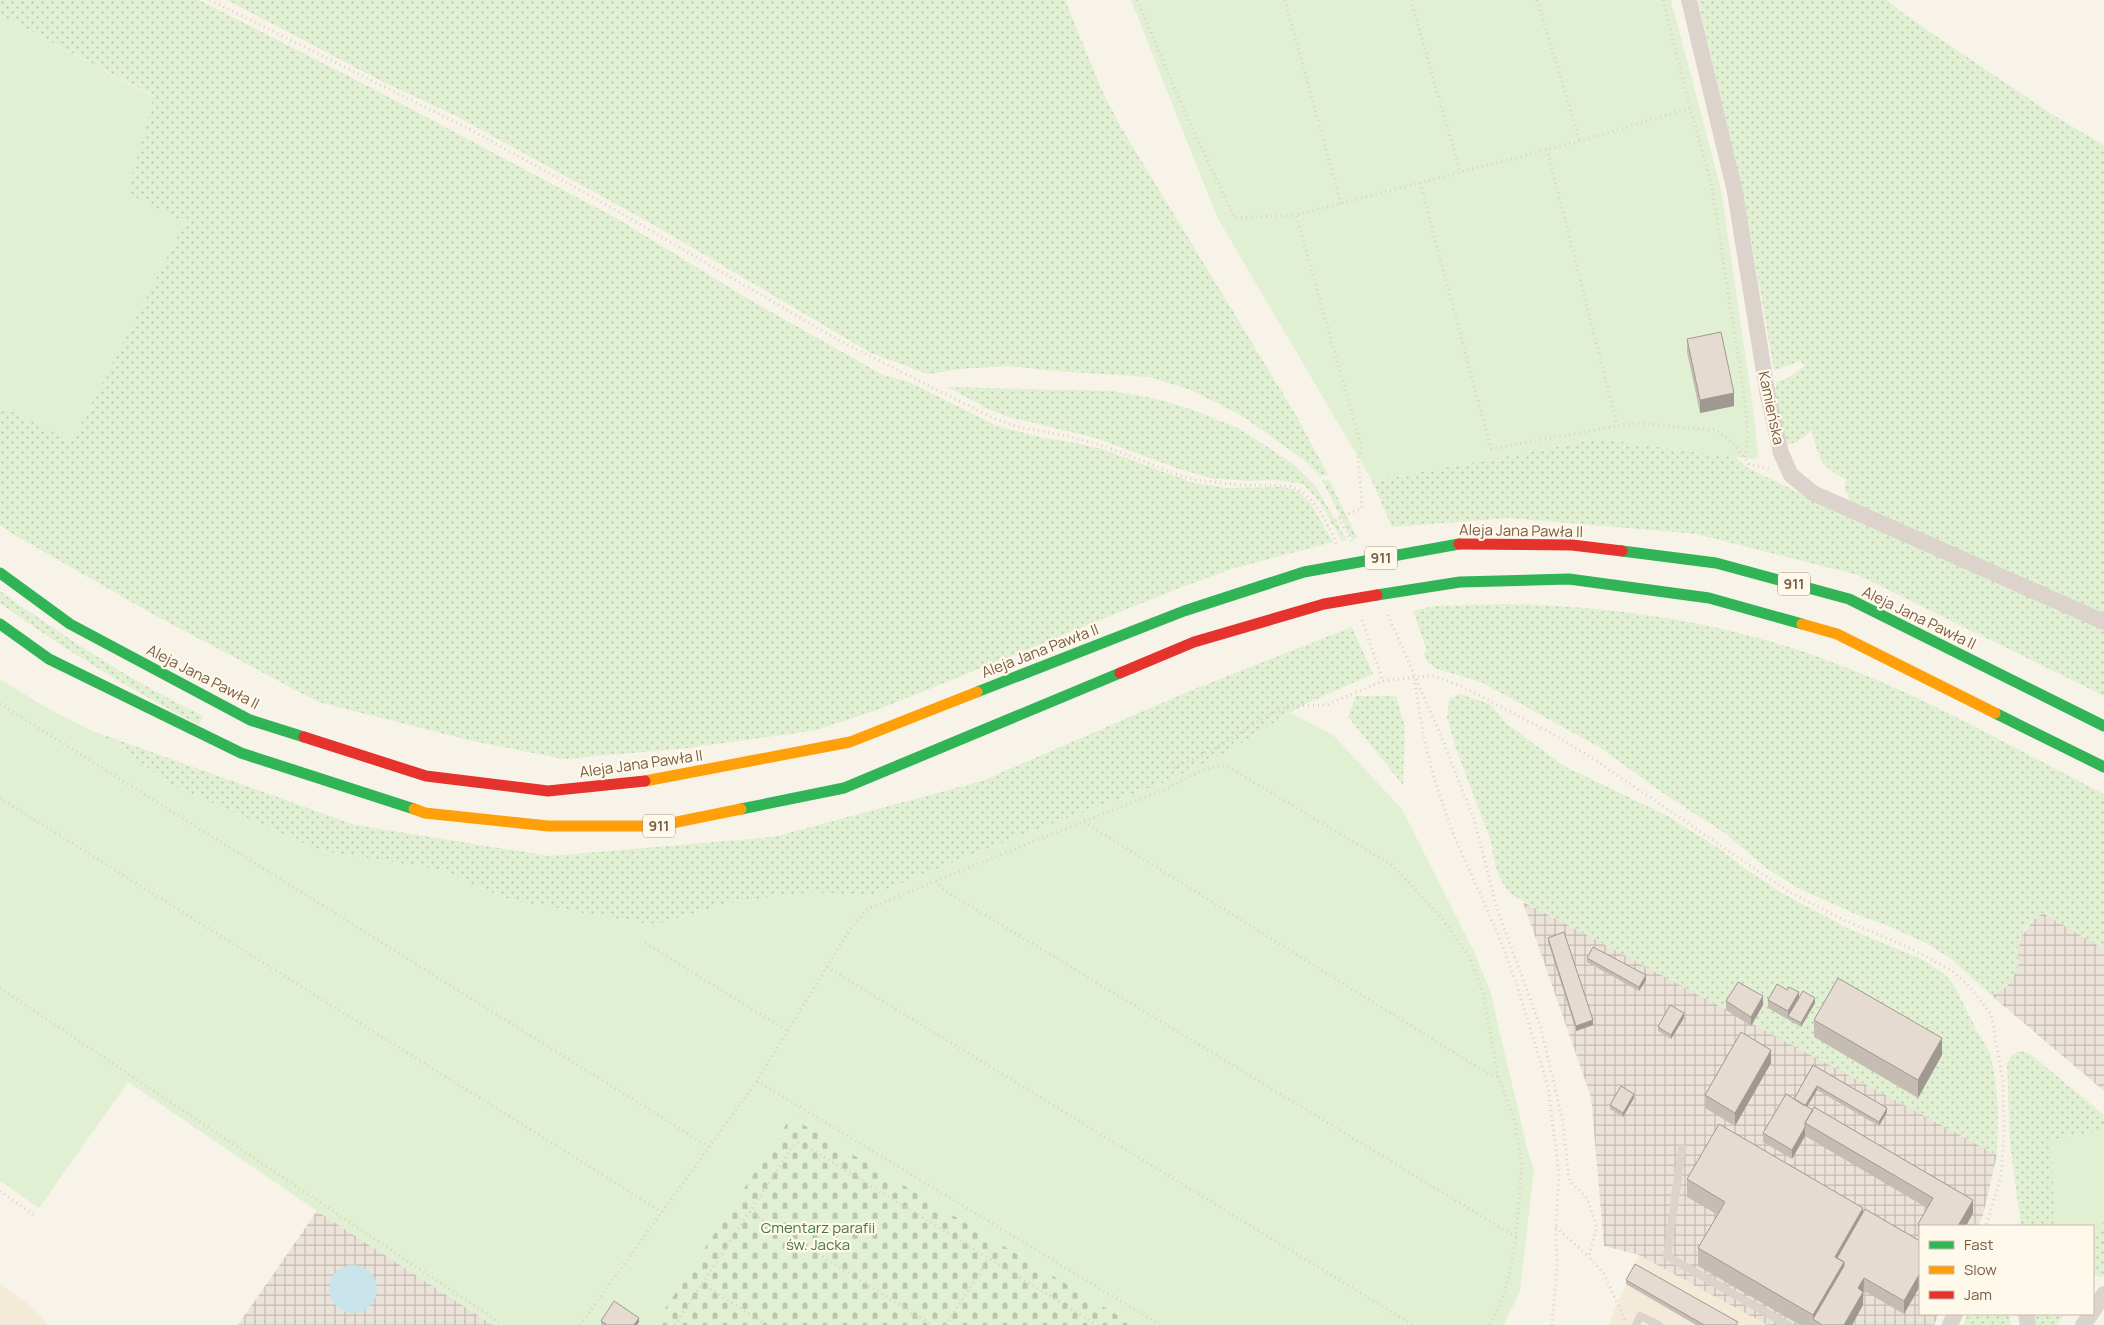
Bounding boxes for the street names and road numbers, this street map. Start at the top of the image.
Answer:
street label: Kamieńska [1753,369,1790,447]
street label: Aleja Jana Pawła II [1459,519,1583,542]
road number: 911 [1365,546,1397,570]
road number: 911 [1778,572,1810,596]
street label: Aleja Jana Pawła II [1859,581,1980,654]
street label: Aleja Jana Pawła II [978,619,1101,683]
street label: Aleja Jana Pawła II [143,639,263,714]
street label: Aleja Jana Pawła II [578,744,704,783]
road number: 911 [643,814,675,838]

